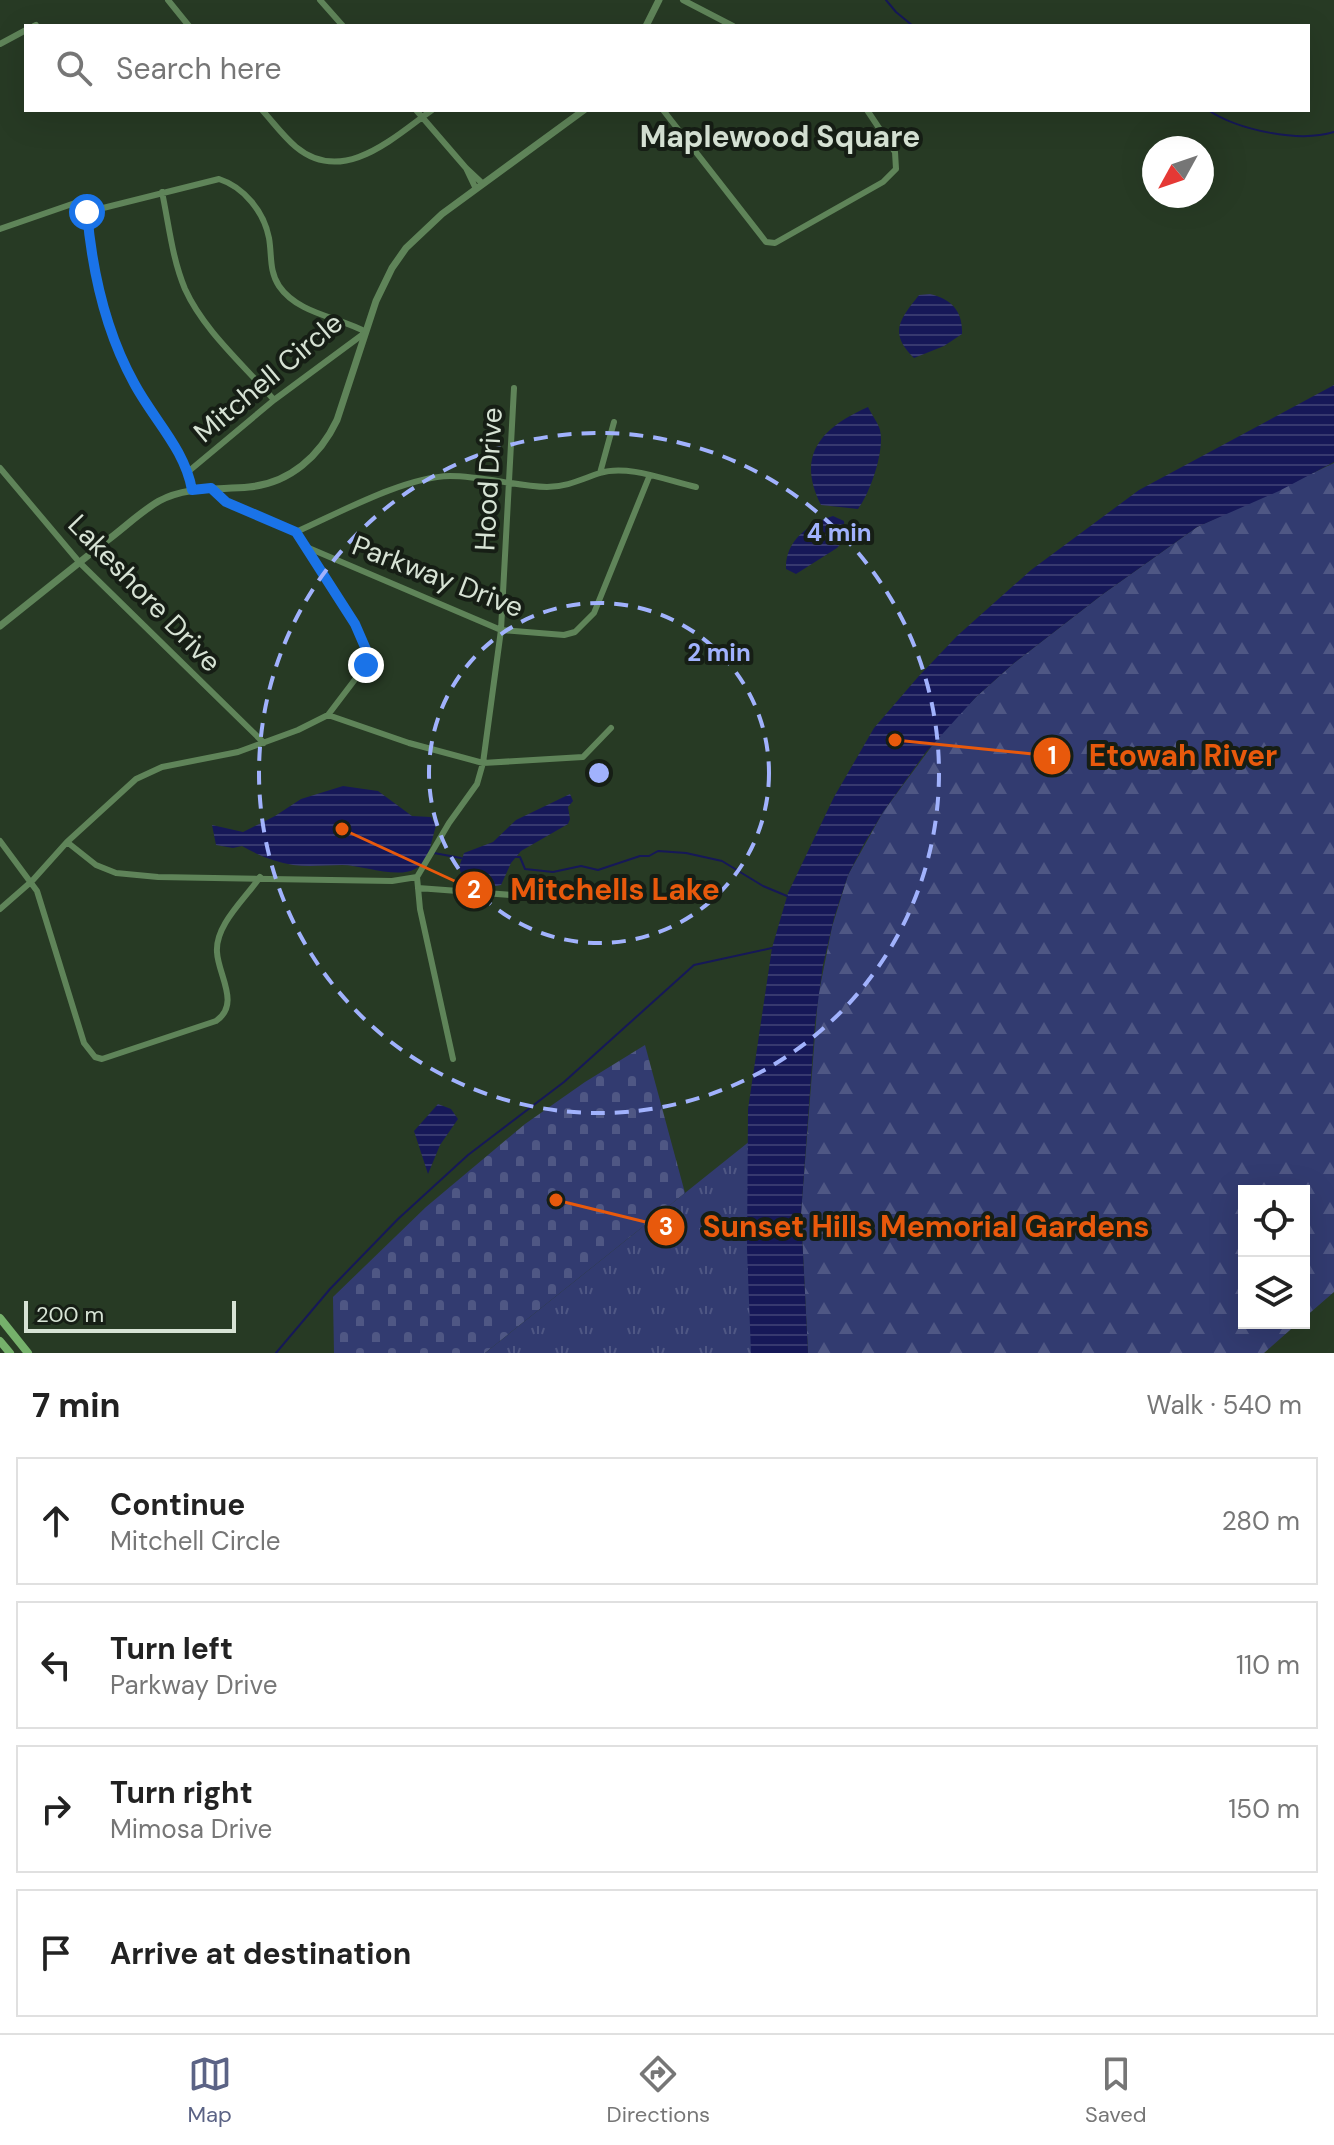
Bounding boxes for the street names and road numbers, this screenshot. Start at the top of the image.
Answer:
street label: Mitchell Circle [186,304,351,451]
street label: Hood Drive [466,406,511,552]
street label: Lakeshore Drive [60,507,229,680]
street label: Parkway Drive [347,527,529,626]

